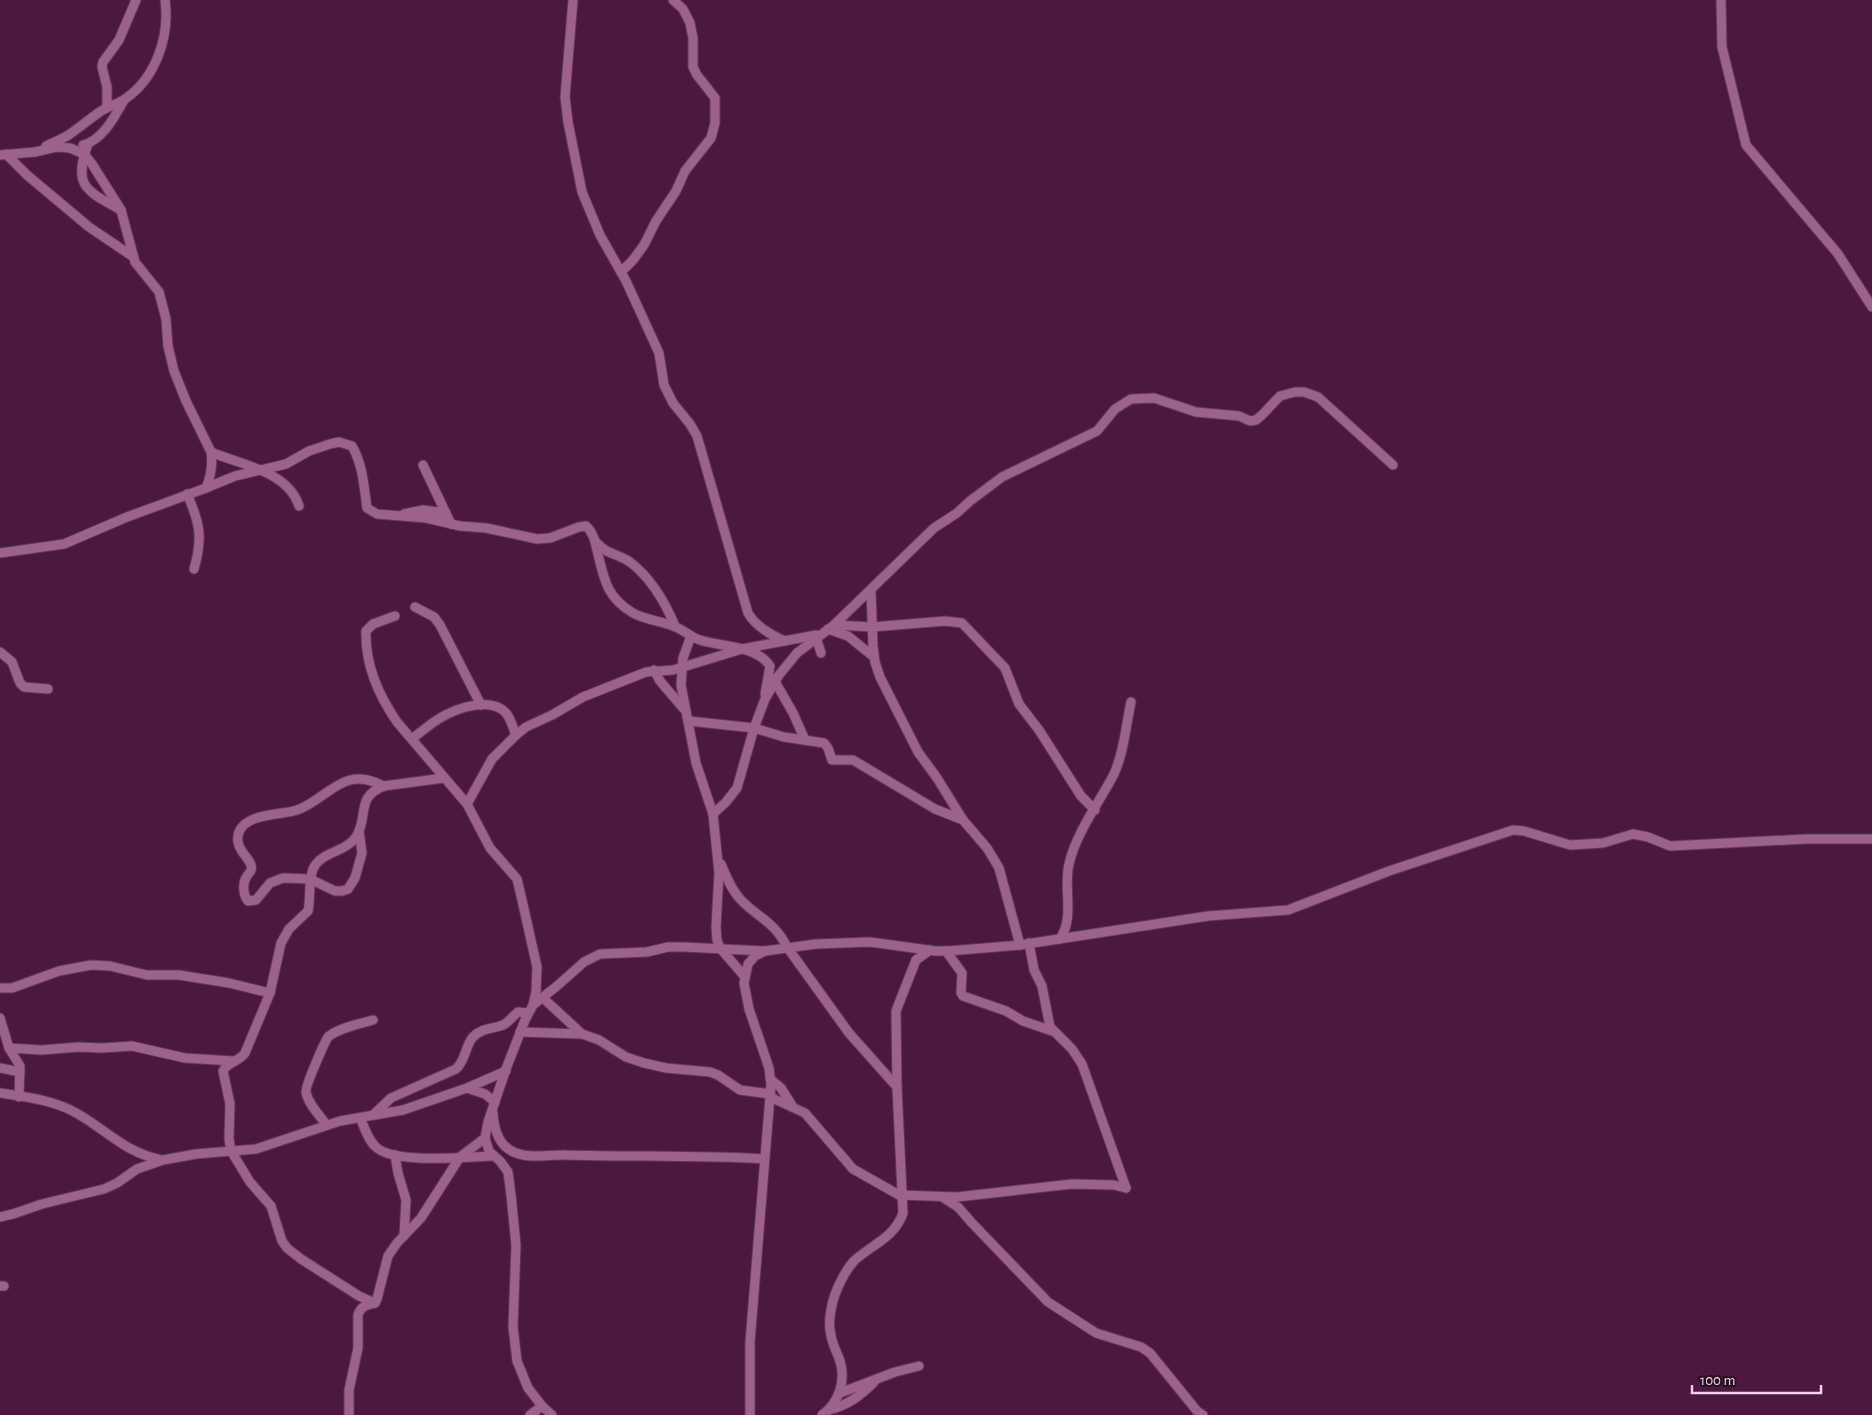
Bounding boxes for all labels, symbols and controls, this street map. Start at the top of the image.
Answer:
scale bar [1692,1362,1821,1394]
text: 100 m [1700,1373,1735,1388]

